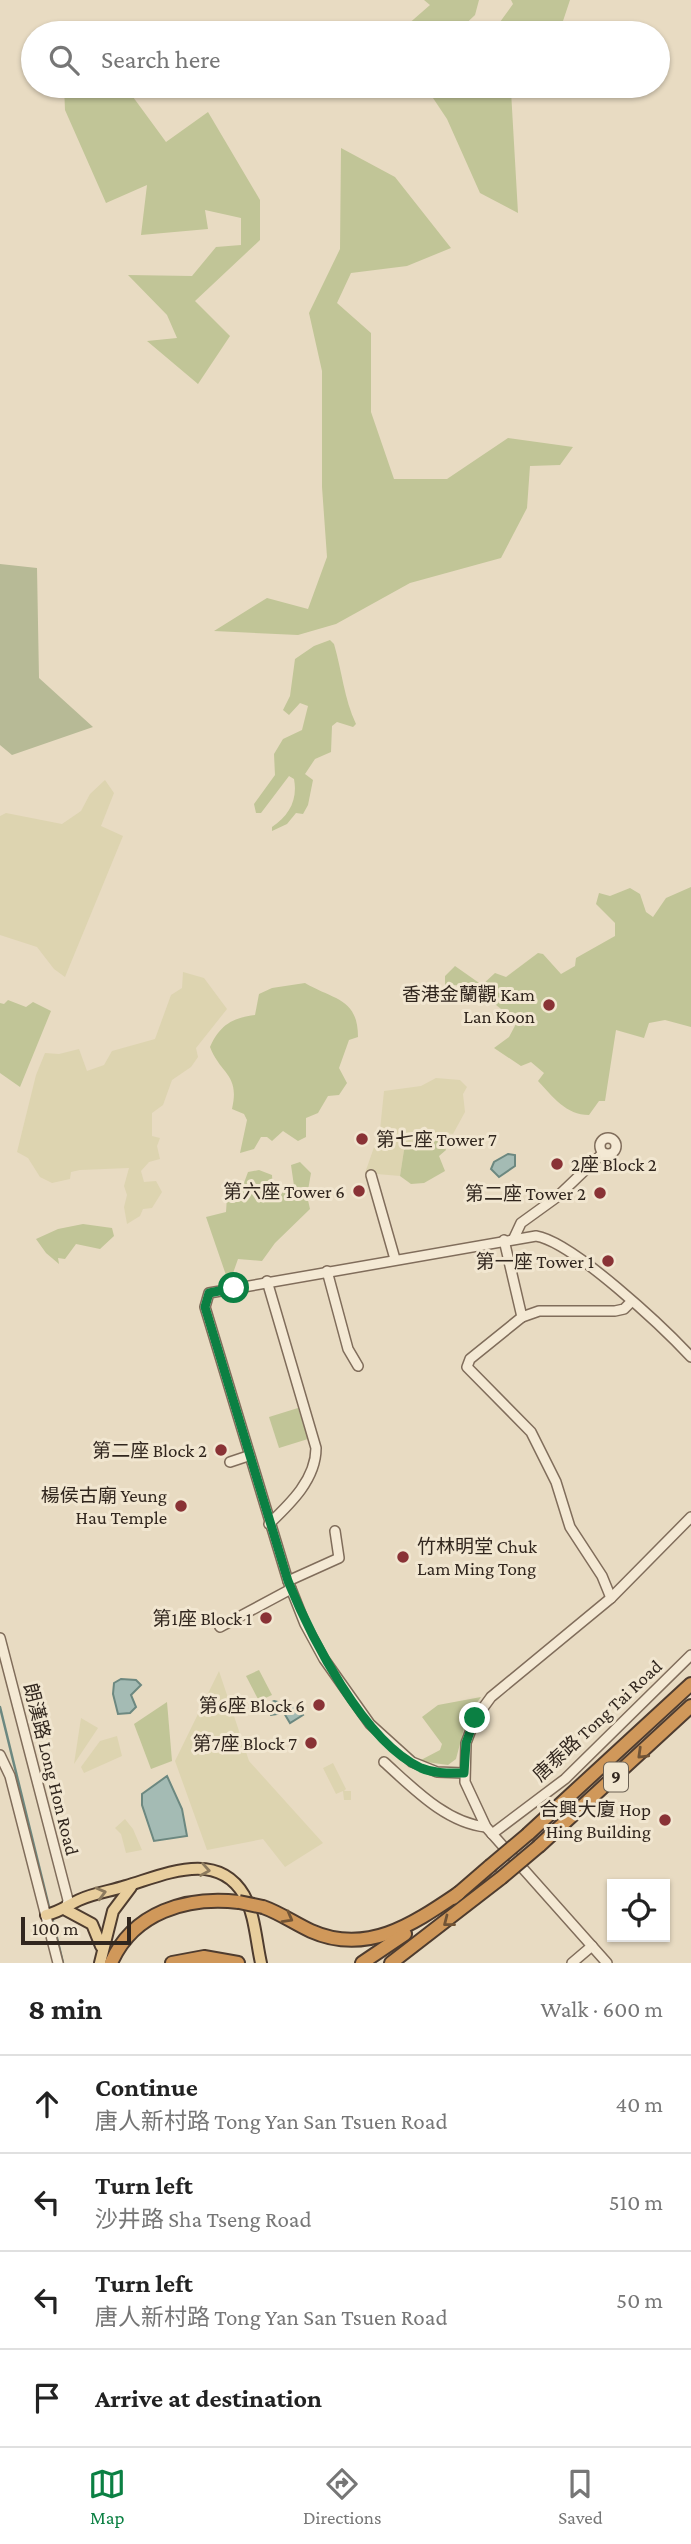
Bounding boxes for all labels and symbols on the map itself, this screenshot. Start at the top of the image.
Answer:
place label: 香港金蘭觀 Kam Lan Koon [402,984,535,1027]
marker: 香港金蘭觀 Kam Lan Koon [541,997,557,1013]
place label: 第七座 Tower 7 [376,1129,497,1150]
marker: 第七座 Tower 7 [354,1131,370,1147]
place label: 2座 Block 2 [571,1154,657,1175]
marker: 2座 Block 2 [549,1156,565,1172]
place label: 第六座 Tower 6 [223,1181,345,1202]
marker: 第六座 Tower 6 [351,1183,367,1199]
place label: 第二座 Tower 2 [465,1183,586,1204]
marker: 第二座 Tower 2 [592,1185,608,1201]
place label: 第一座 Tower 1 [476,1251,594,1272]
marker: 第一座 Tower 1 [600,1253,616,1269]
route start [218,1272,249,1303]
place label: 第二座 Block 2 [92,1440,207,1461]
marker: 第二座 Block 2 [213,1442,229,1458]
place label: 楊侯古廟 Yeung Hau Temple [41,1485,167,1528]
marker: 楊侯古廟 Yeung Hau Temple [173,1498,189,1514]
place label: 竹林明堂 Chuk Lam Ming Tong [417,1536,538,1579]
marker: 竹林明堂 Chuk Lam Ming Tong [395,1549,411,1565]
place label: 第1座 Block 1 [153,1608,252,1629]
marker: 第1座 Block 1 [258,1610,274,1626]
street label: 唐泰路 Tong Tai Road [529,1655,666,1785]
street label: 朗漢路 Long Hon Road [20,1681,83,1857]
place label: 第6座 Block 6 [199,1695,305,1716]
marker: 第6座 Block 6 [311,1697,327,1713]
route end [459,1702,490,1733]
place label: 第7座 Block 7 [193,1733,297,1754]
marker: 第7座 Block 7 [303,1735,319,1751]
one-way arrow [637,1745,650,1758]
road number: 9 [604,1762,628,1792]
place label: 合興大廈 Hop Hing Building [540,1799,651,1842]
marker: 合興大廈 Hop Hing Building [657,1812,673,1828]
one-way arrow [199,1862,211,1877]
one-way arrow [95,1887,107,1901]
one-way arrow [281,1910,293,1923]
one-way arrow [443,1913,455,1926]
scale bar [21,1914,131,1946]

